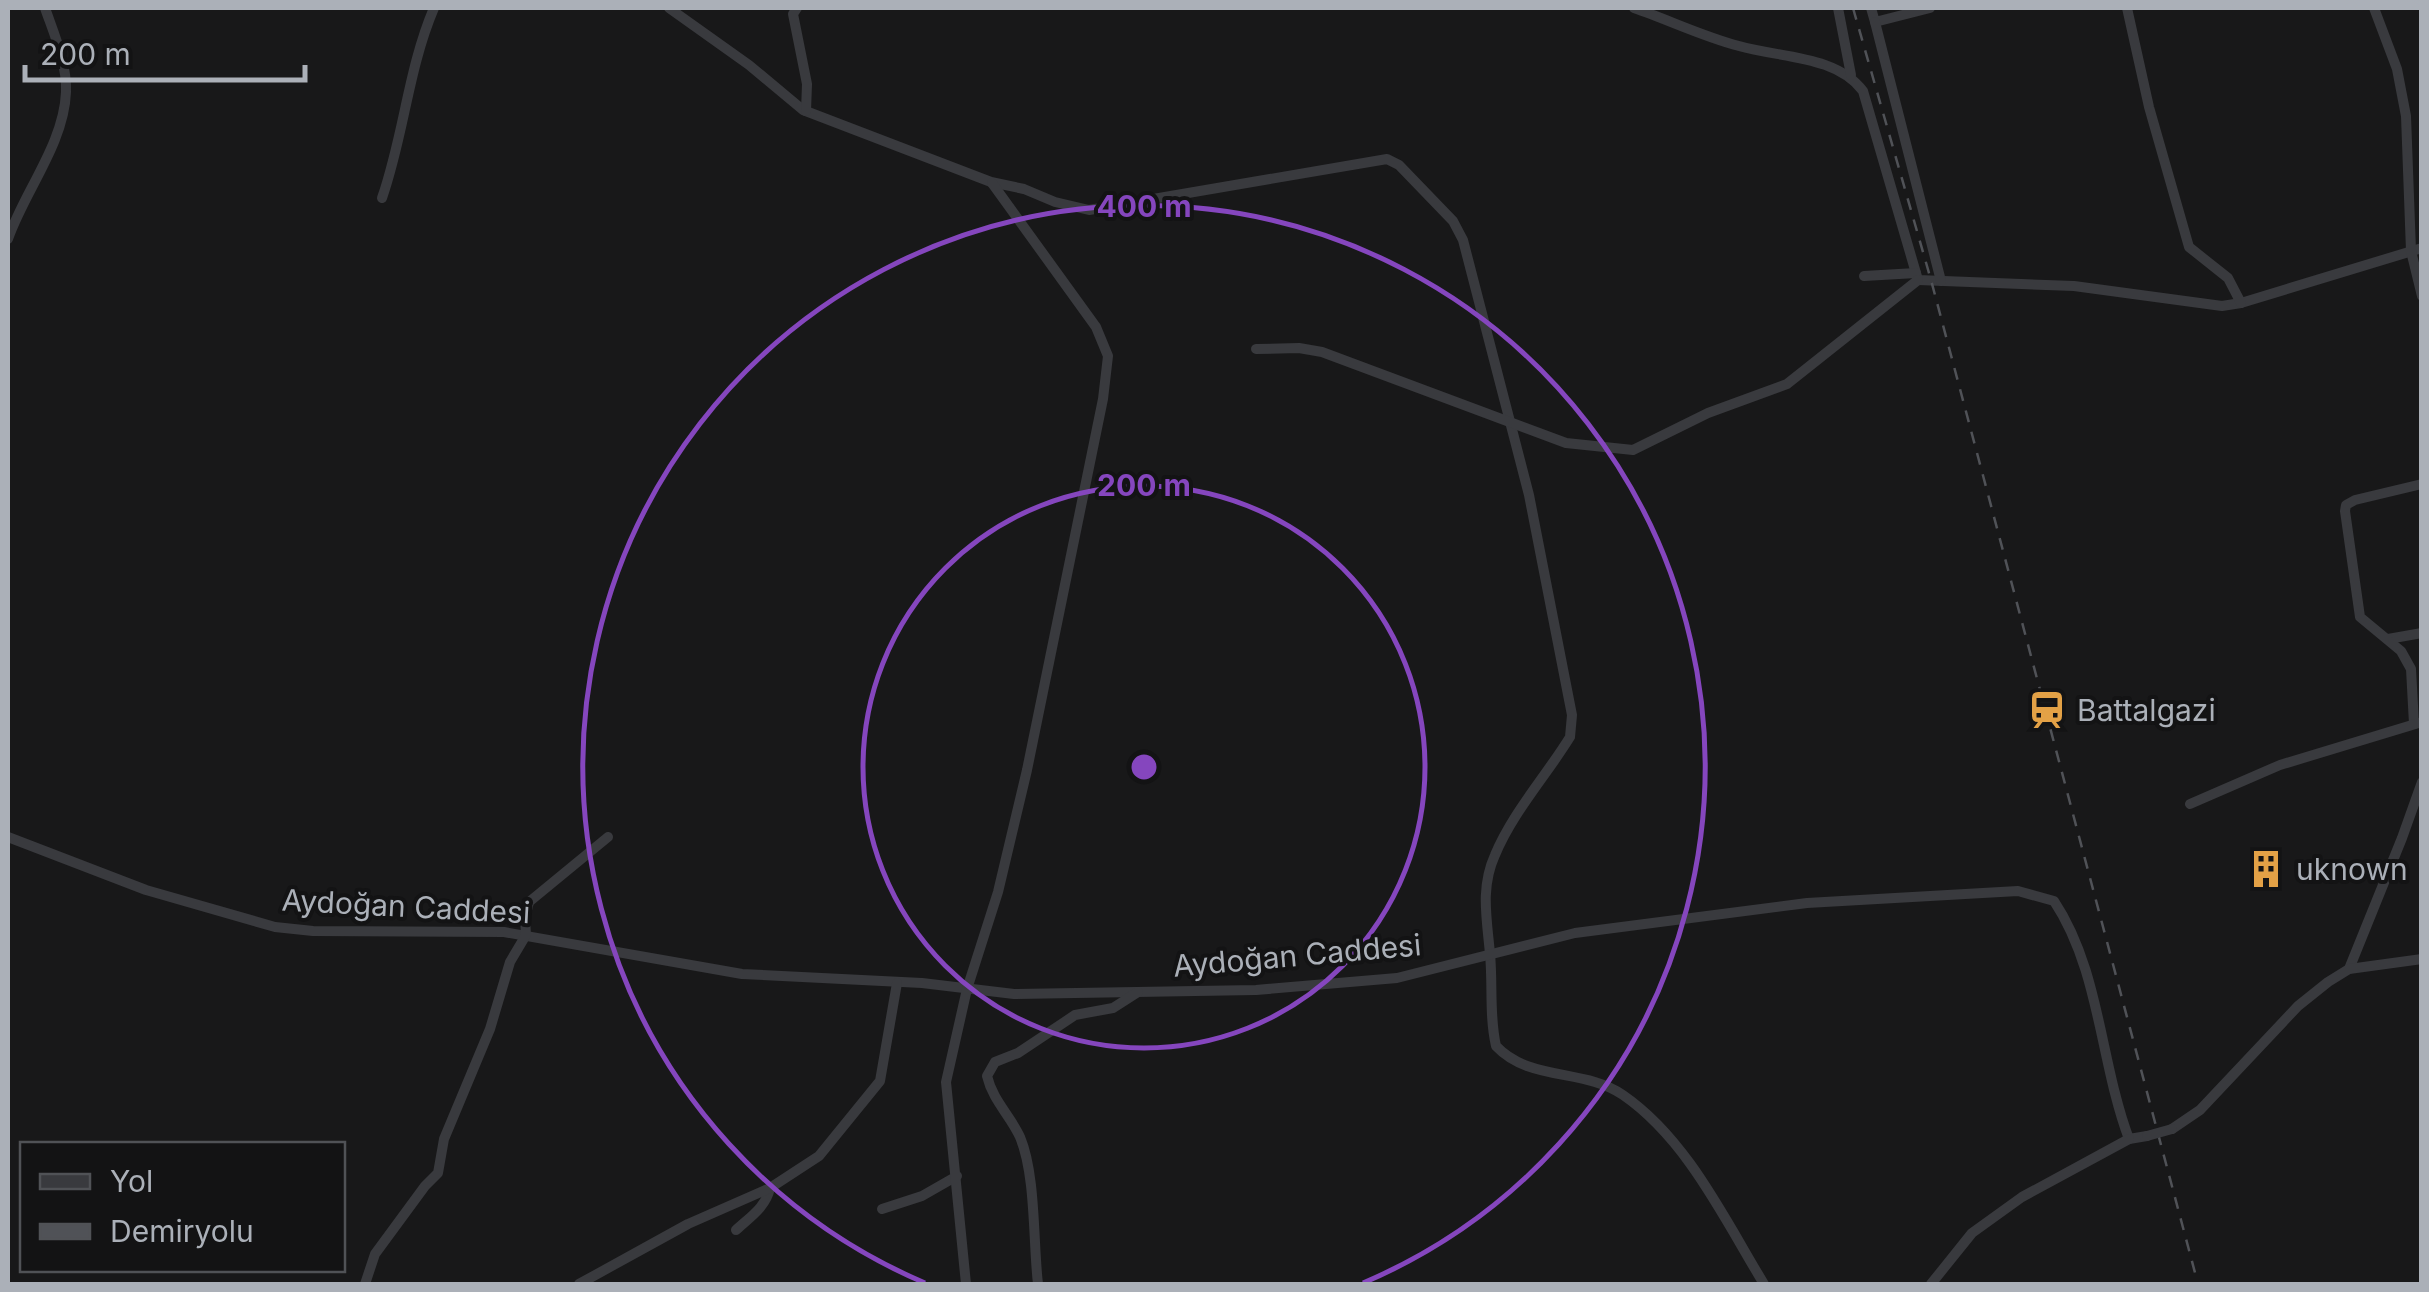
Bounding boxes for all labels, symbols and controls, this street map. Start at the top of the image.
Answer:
scale bar [25,20,305,82]
text: 200 m [40,36,131,72]
text: 400 m [1096,188,1192,224]
text: 200 m [1097,467,1191,503]
station icon: Battalgazi [2026,689,2068,731]
place label: Battalgazi [2077,692,2216,728]
centre of rings [1126,749,1162,785]
building icon: uknown [2245,848,2287,890]
place label: uknown [2296,851,2408,887]
street label: Aydoğan Caddesi [281,882,531,930]
street label: Aydoğan Caddesi [1172,926,1422,984]
legend [20,1142,345,1272]
text: Yol [110,1163,153,1199]
text: Demiryolu [110,1213,254,1249]

